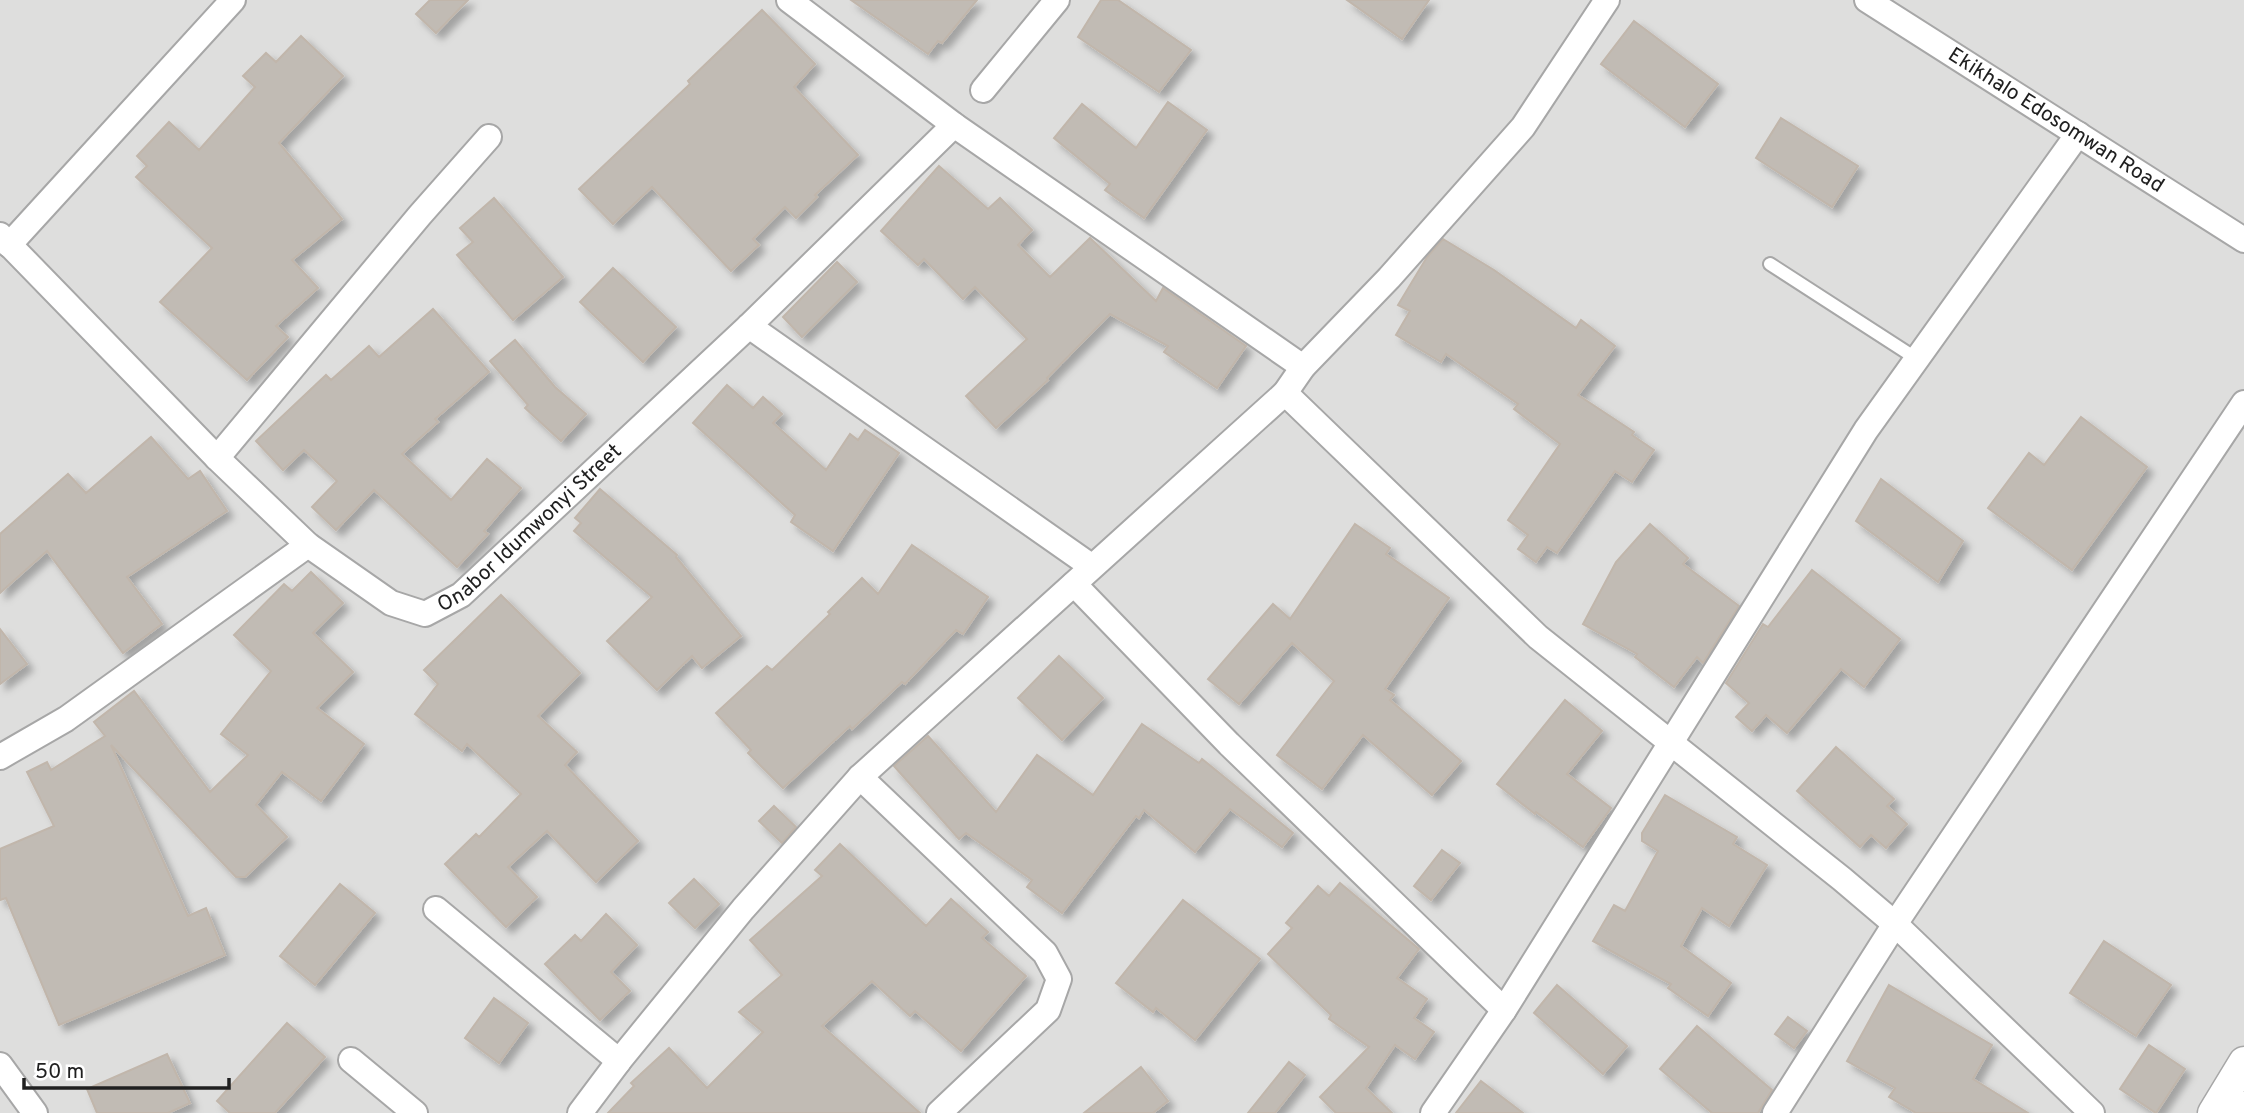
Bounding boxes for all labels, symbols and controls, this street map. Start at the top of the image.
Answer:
street label: Ekikhalo Edosomwan Road [1943,42,2169,199]
street label: Onabor Idumwonyi Street [433,438,628,619]
scale bar [24,1046,229,1090]
text: 50 m [35,1059,84,1086]

